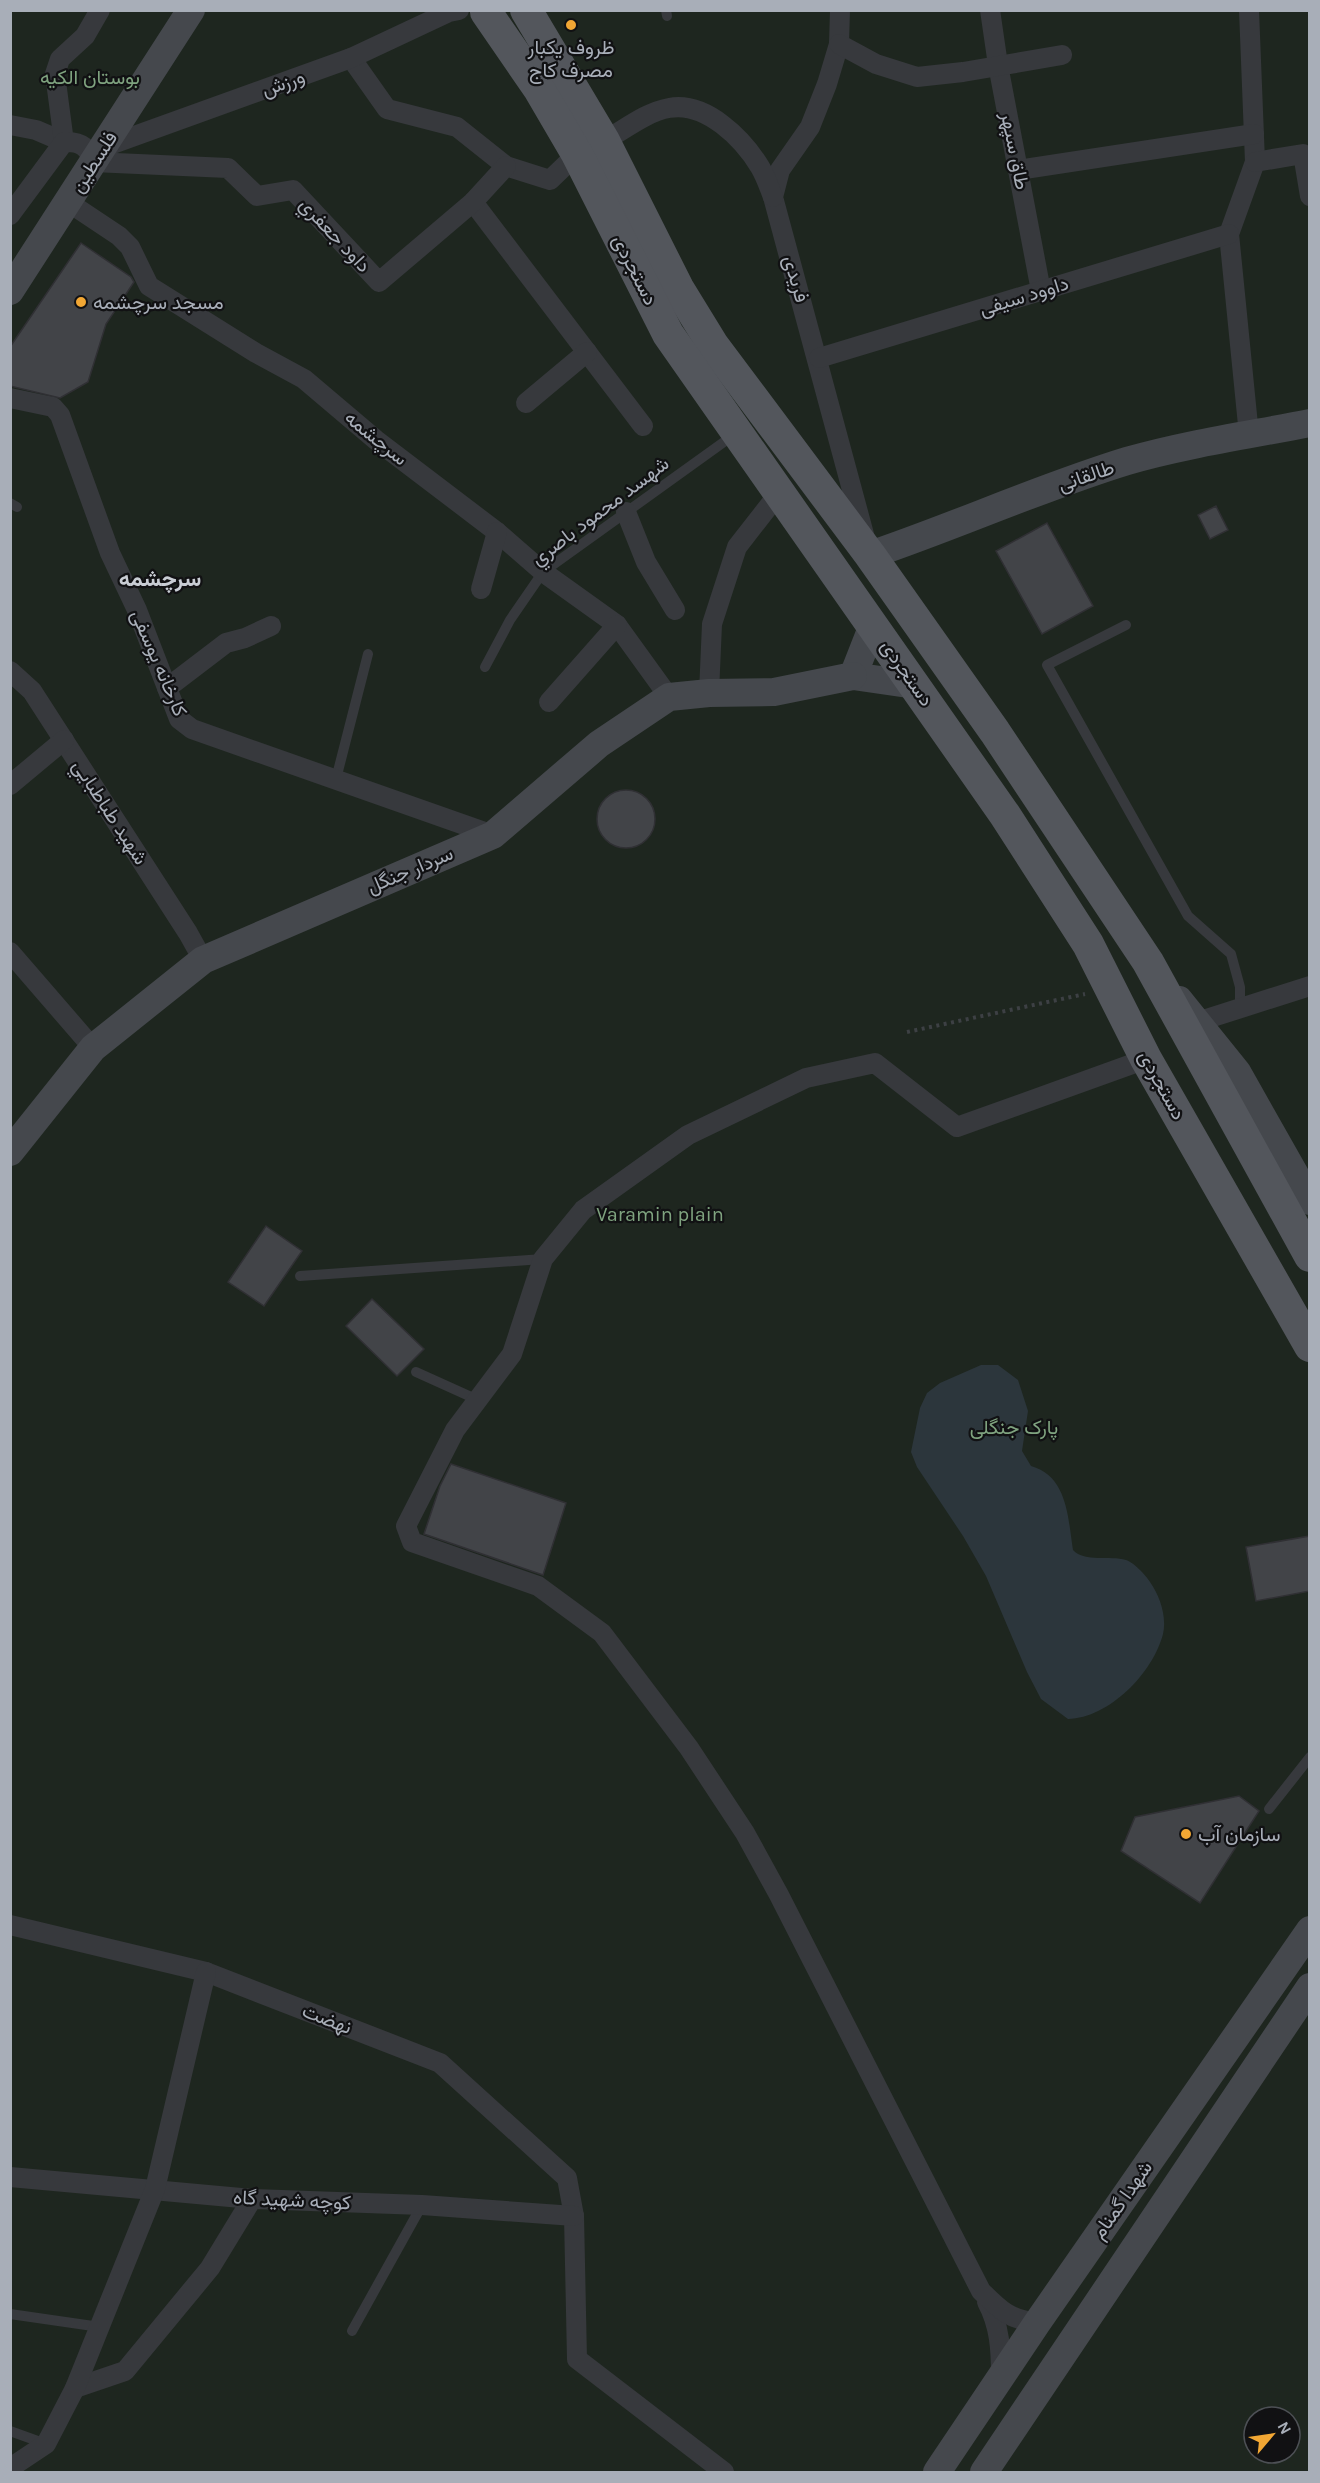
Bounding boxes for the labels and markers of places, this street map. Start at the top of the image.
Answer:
marker: ظروف یکبار مصرف کاج [564,18,578,32]
place label: ظروف یکبار مصرف کاج [527,36,614,84]
place label: مسجد سرچشمه [93,291,224,316]
marker: مسجد سرچشمه [74,295,88,309]
place label: سازمان آب [1198,1823,1281,1847]
marker: سازمان آب [1179,1827,1193,1841]

